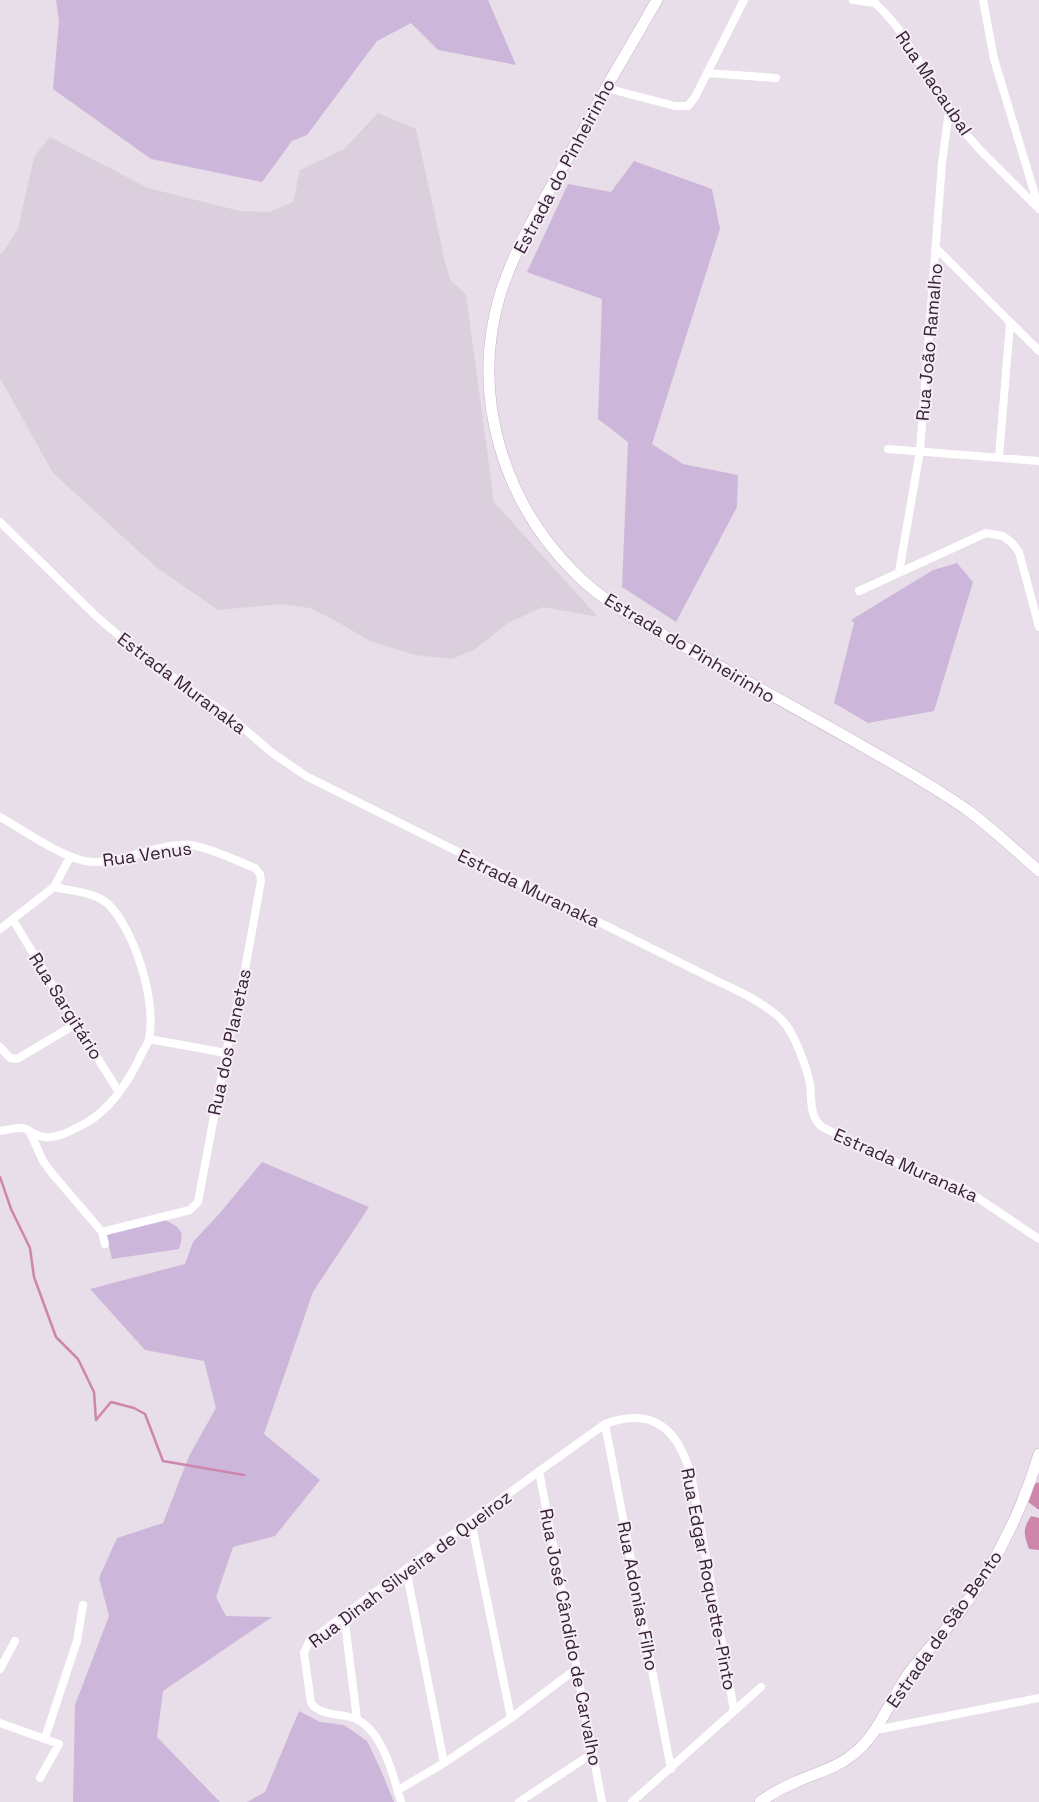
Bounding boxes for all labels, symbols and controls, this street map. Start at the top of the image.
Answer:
street label: Rua Macaubal [891,26,977,140]
street label: Estrada do Pinheirinho [508,75,620,257]
street label: Rua João Ramalho [911,262,947,422]
street label: Estrada do Pinheirinho [601,588,779,708]
street label: Estrada Muranaka [113,627,251,739]
street label: Rua Venus [101,836,193,872]
street label: Estrada Muranaka [454,844,604,932]
street label: Rua Sargitário [24,948,108,1064]
street label: Rua dos Planetas [202,967,256,1117]
street label: Estrada Muranaka [830,1123,982,1207]
street label: Rua Edgar Roquette-Pinto [676,1466,742,1692]
street label: Rua Dinah Silveira de Queiroz [304,1485,516,1653]
street label: Rua José Cândido de Carvalho [535,1506,607,1768]
street label: Rua Adonias Filho [612,1519,664,1673]
street label: Estrada de São Bento [881,1546,1007,1712]

